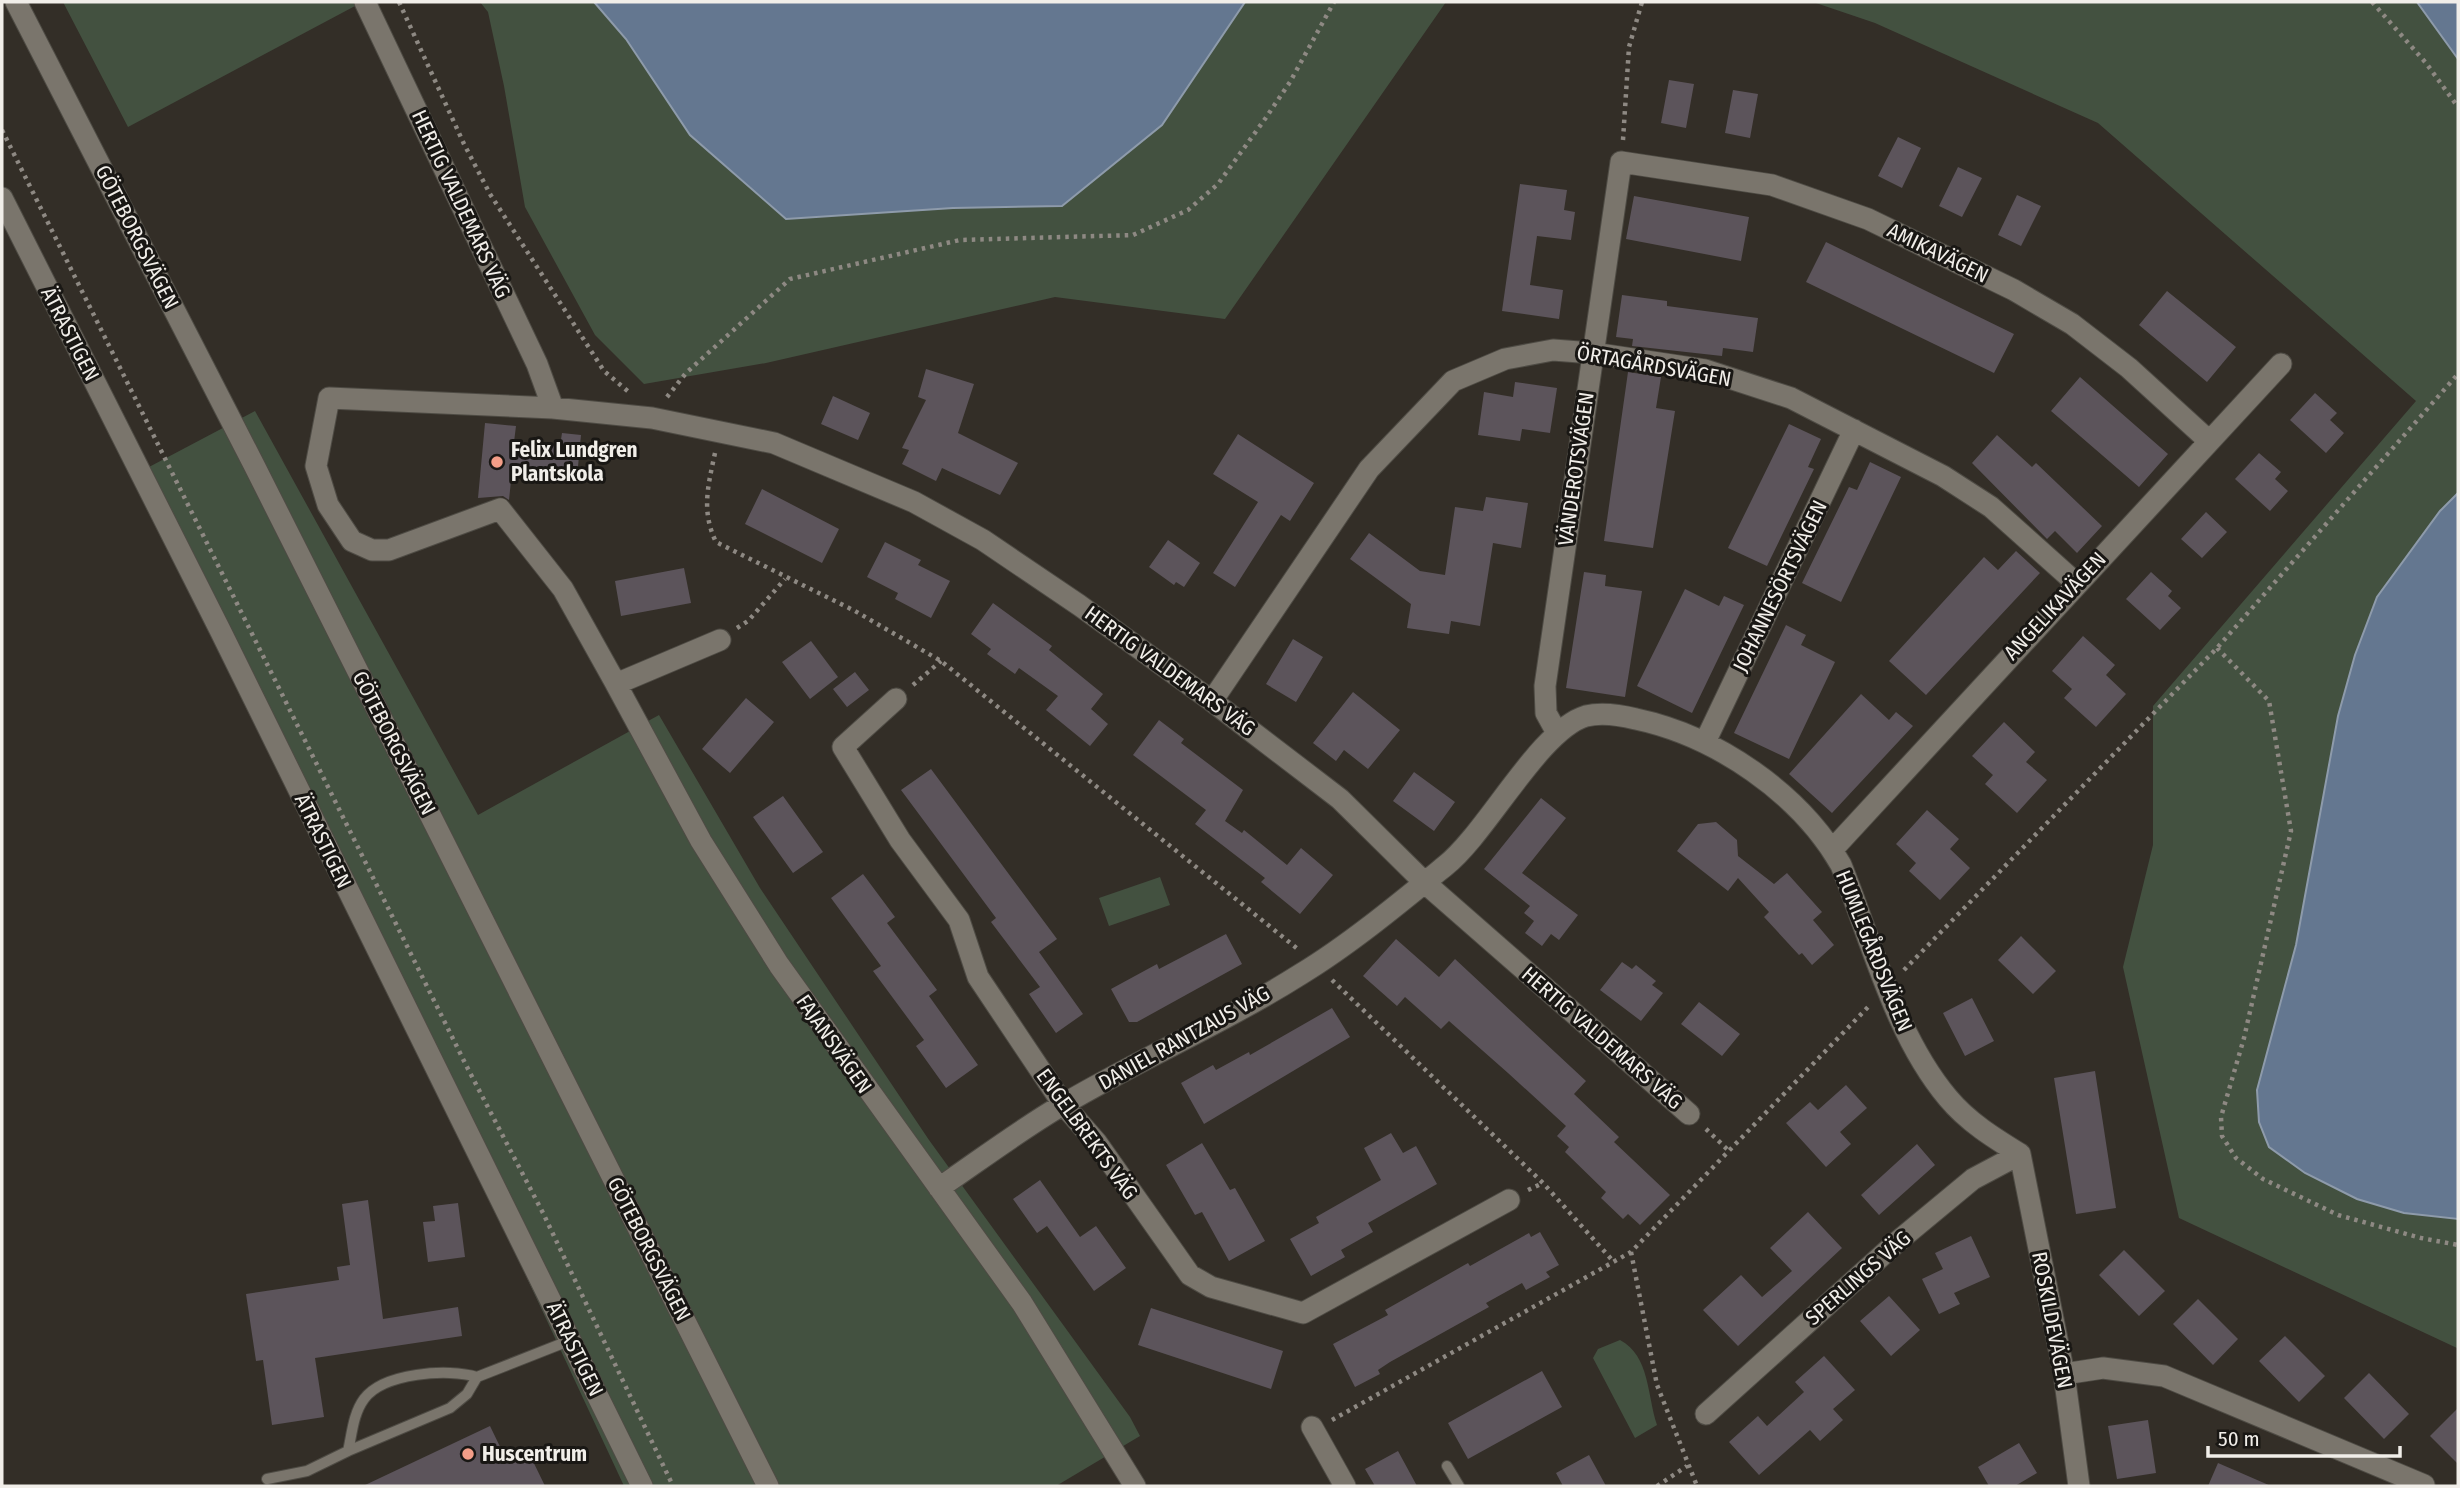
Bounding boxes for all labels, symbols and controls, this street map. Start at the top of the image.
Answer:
street label: HERTIG VALDEMARS VÄG [406,106,516,302]
street label: GÖTEBORGSVÄGEN [90,161,184,313]
street label: AMIKAVÄGEN [1883,217,1993,289]
street label: ÄTRASTIGEN [35,283,105,385]
street label: ÖRTAGÅRDSVÄGEN [1575,340,1733,392]
street label: VÄNDEROTSVÄGEN [1552,390,1600,548]
place label: Felix Lundgren Plantskola [511,437,638,487]
marker: Felix Lundgren Plantskola [489,454,505,470]
street label: JOHANNESÖRTSVÄGEN [1727,496,1833,676]
street label: ANGELIKAVÄGEN [1998,547,2112,665]
street label: HERTIG VALDEMARS VÄG [1080,600,1260,742]
street label: GÖTEBORGSVÄGEN [347,667,441,819]
street label: ÄTRASTIGEN [289,789,357,893]
street label: HUMLEGÅRDSVÄGEN [1830,867,1918,1035]
street label: HERTIG VALDEMARS VÄG [1516,961,1688,1115]
street label: DANIEL RANTZAUS VÄG [1094,980,1274,1096]
street label: FAJANSVÄGEN [790,990,878,1098]
street label: ENGELBREKTS VÄG [1031,1063,1143,1205]
street label: GÖTEBORGSVÄGEN [602,1173,696,1325]
street label: SPERLINGS VÄG [1800,1225,1916,1331]
street label: ROSKILDEVÄGEN [2026,1249,2078,1391]
street label: ÄTRASTIGEN [541,1297,609,1401]
scale bar [2208,1414,2400,1458]
text: 50 m [2218,1426,2260,1452]
place label: Huscentrum [482,1441,587,1467]
marker: Huscentrum [460,1446,476,1462]

